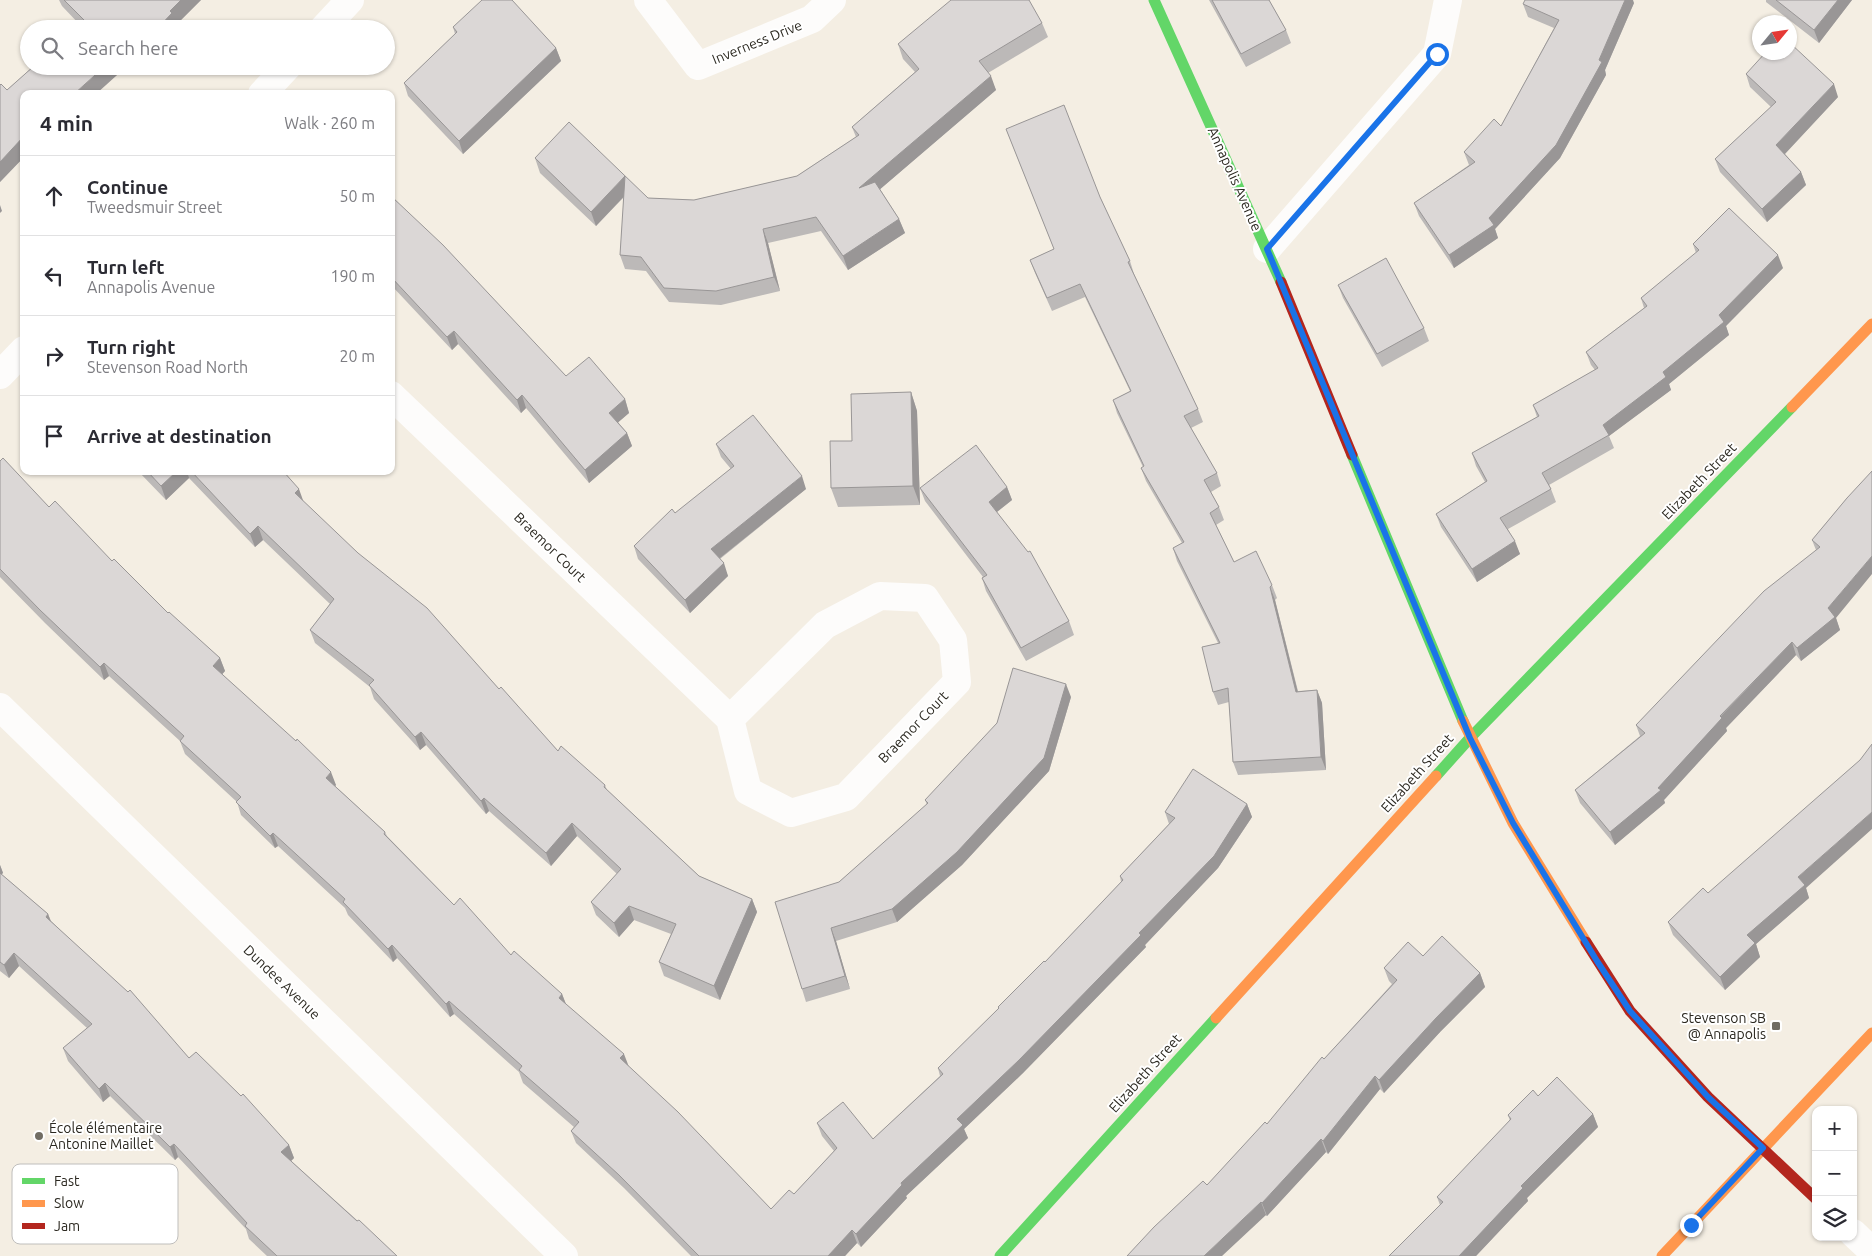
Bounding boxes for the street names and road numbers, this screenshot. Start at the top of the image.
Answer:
street label: Inverness Drive [710,17,804,67]
street label: Annapolis Avenue [1205,125,1265,233]
street label: Elizabeth Street [1658,439,1740,523]
street label: Braemor Court [511,509,590,586]
street label: Braemor Court [875,687,952,766]
street label: Elizabeth Street [1378,730,1457,816]
street label: Dundee Avenue [241,942,323,1022]
street label: Elizabeth Street [1106,1030,1185,1116]

